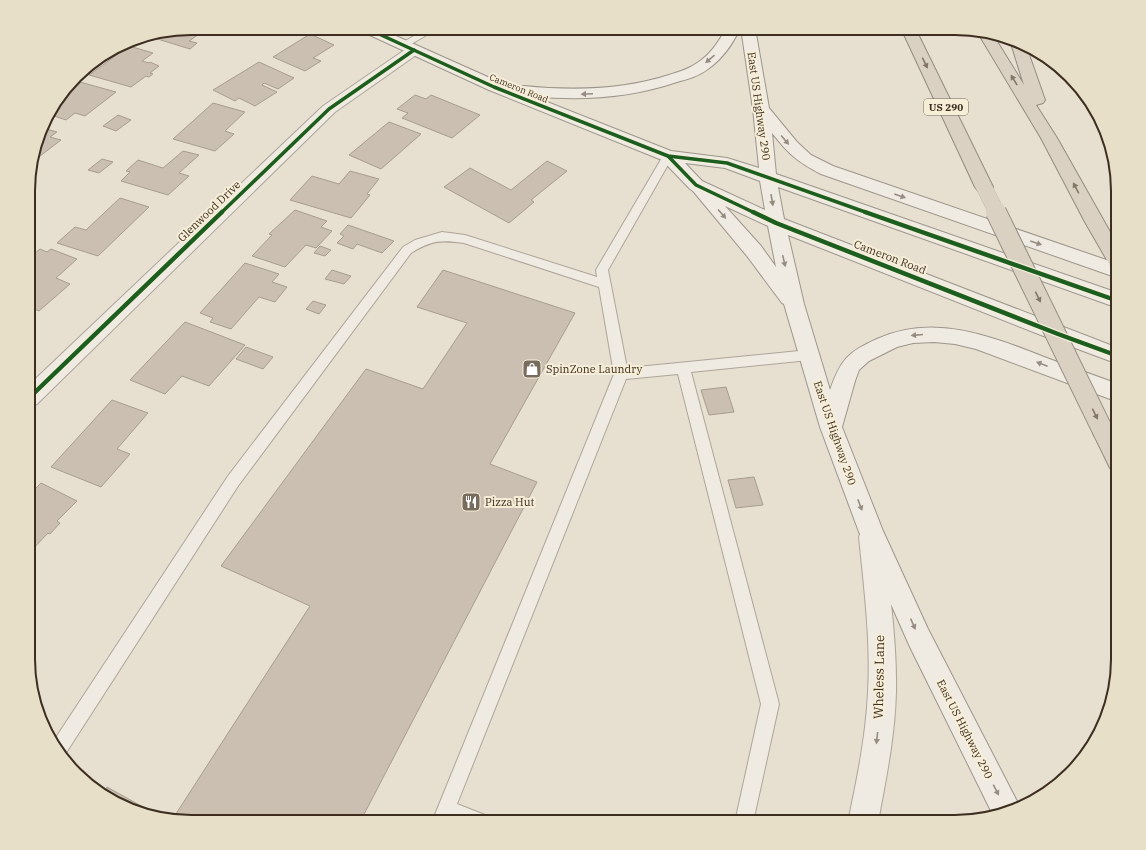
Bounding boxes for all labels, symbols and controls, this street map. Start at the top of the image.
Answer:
street label: East US Highway 290 [744,51,774,161]
one-way arrow [705,55,715,64]
one-way arrow [922,58,928,69]
street label: Cameron Road [488,71,550,105]
one-way arrow [1011,74,1018,86]
one-way arrow [581,91,593,98]
road number: US 290 [924,99,968,115]
one-way arrow [781,134,790,145]
street label: Glenwood Drive [175,177,243,245]
one-way arrow [1073,182,1079,194]
one-way arrow [895,193,907,199]
one-way arrow [769,194,775,206]
one-way arrow [717,209,727,219]
street label: Cameron Road [852,237,928,277]
one-way arrow [1031,240,1043,246]
one-way arrow [782,255,788,267]
one-way arrow [1035,292,1041,303]
one-way arrow [911,332,923,338]
shop icon: SpinZone Laundry [521,358,543,380]
one-way arrow [1036,361,1048,367]
place label: SpinZone Laundry [546,362,642,376]
street label: East US Highway 290 [811,379,860,487]
one-way arrow [1092,408,1098,420]
restaurant icon: Pizza Hut [460,491,482,513]
place label: Pizza Hut [485,495,535,509]
one-way arrow [858,499,864,511]
one-way arrow [909,618,916,630]
street label: Wheless Lane [870,635,888,719]
street label: East US Highway 290 [934,677,996,781]
one-way arrow [874,732,880,744]
one-way arrow [992,785,999,796]

